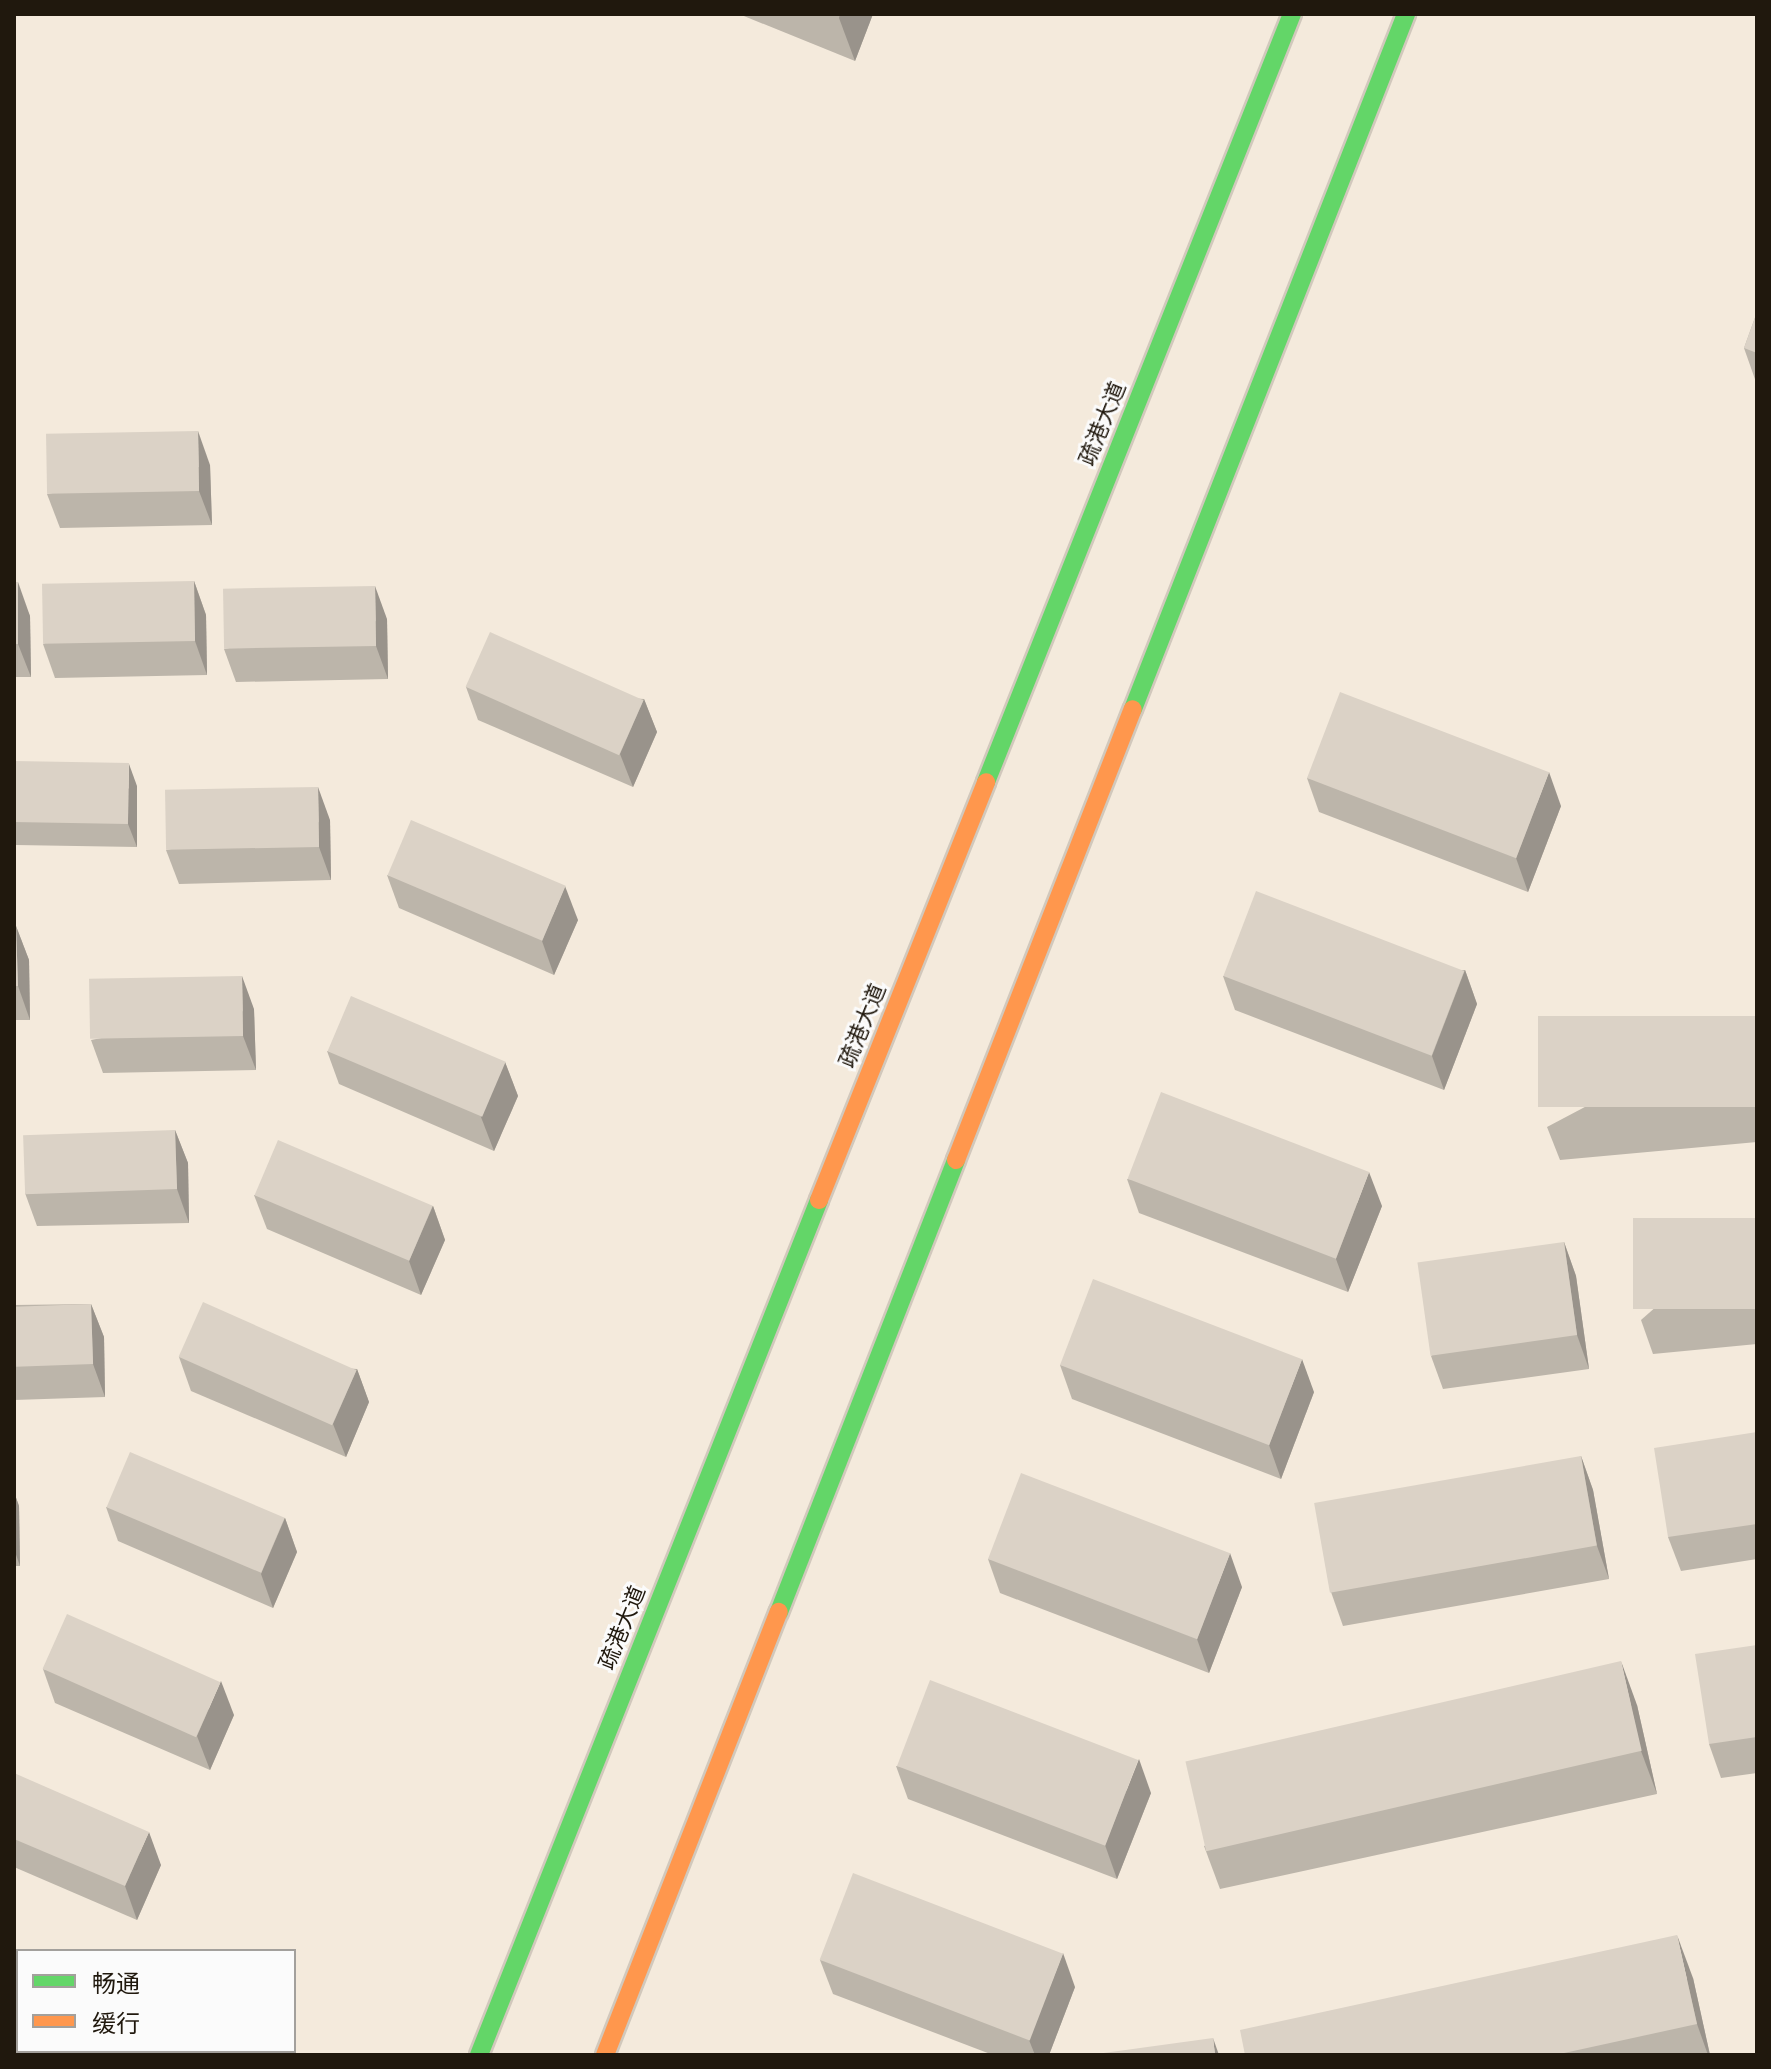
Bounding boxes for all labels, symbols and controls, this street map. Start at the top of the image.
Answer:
street label: 疏港大道 [1074,378,1132,470]
street label: 疏港大道 [834,980,892,1072]
street label: 疏港大道 [594,1582,652,1674]
legend [16,1949,296,2053]
text: 畅通 [92,1970,140,1998]
text: 缓行 [92,2010,140,2038]

